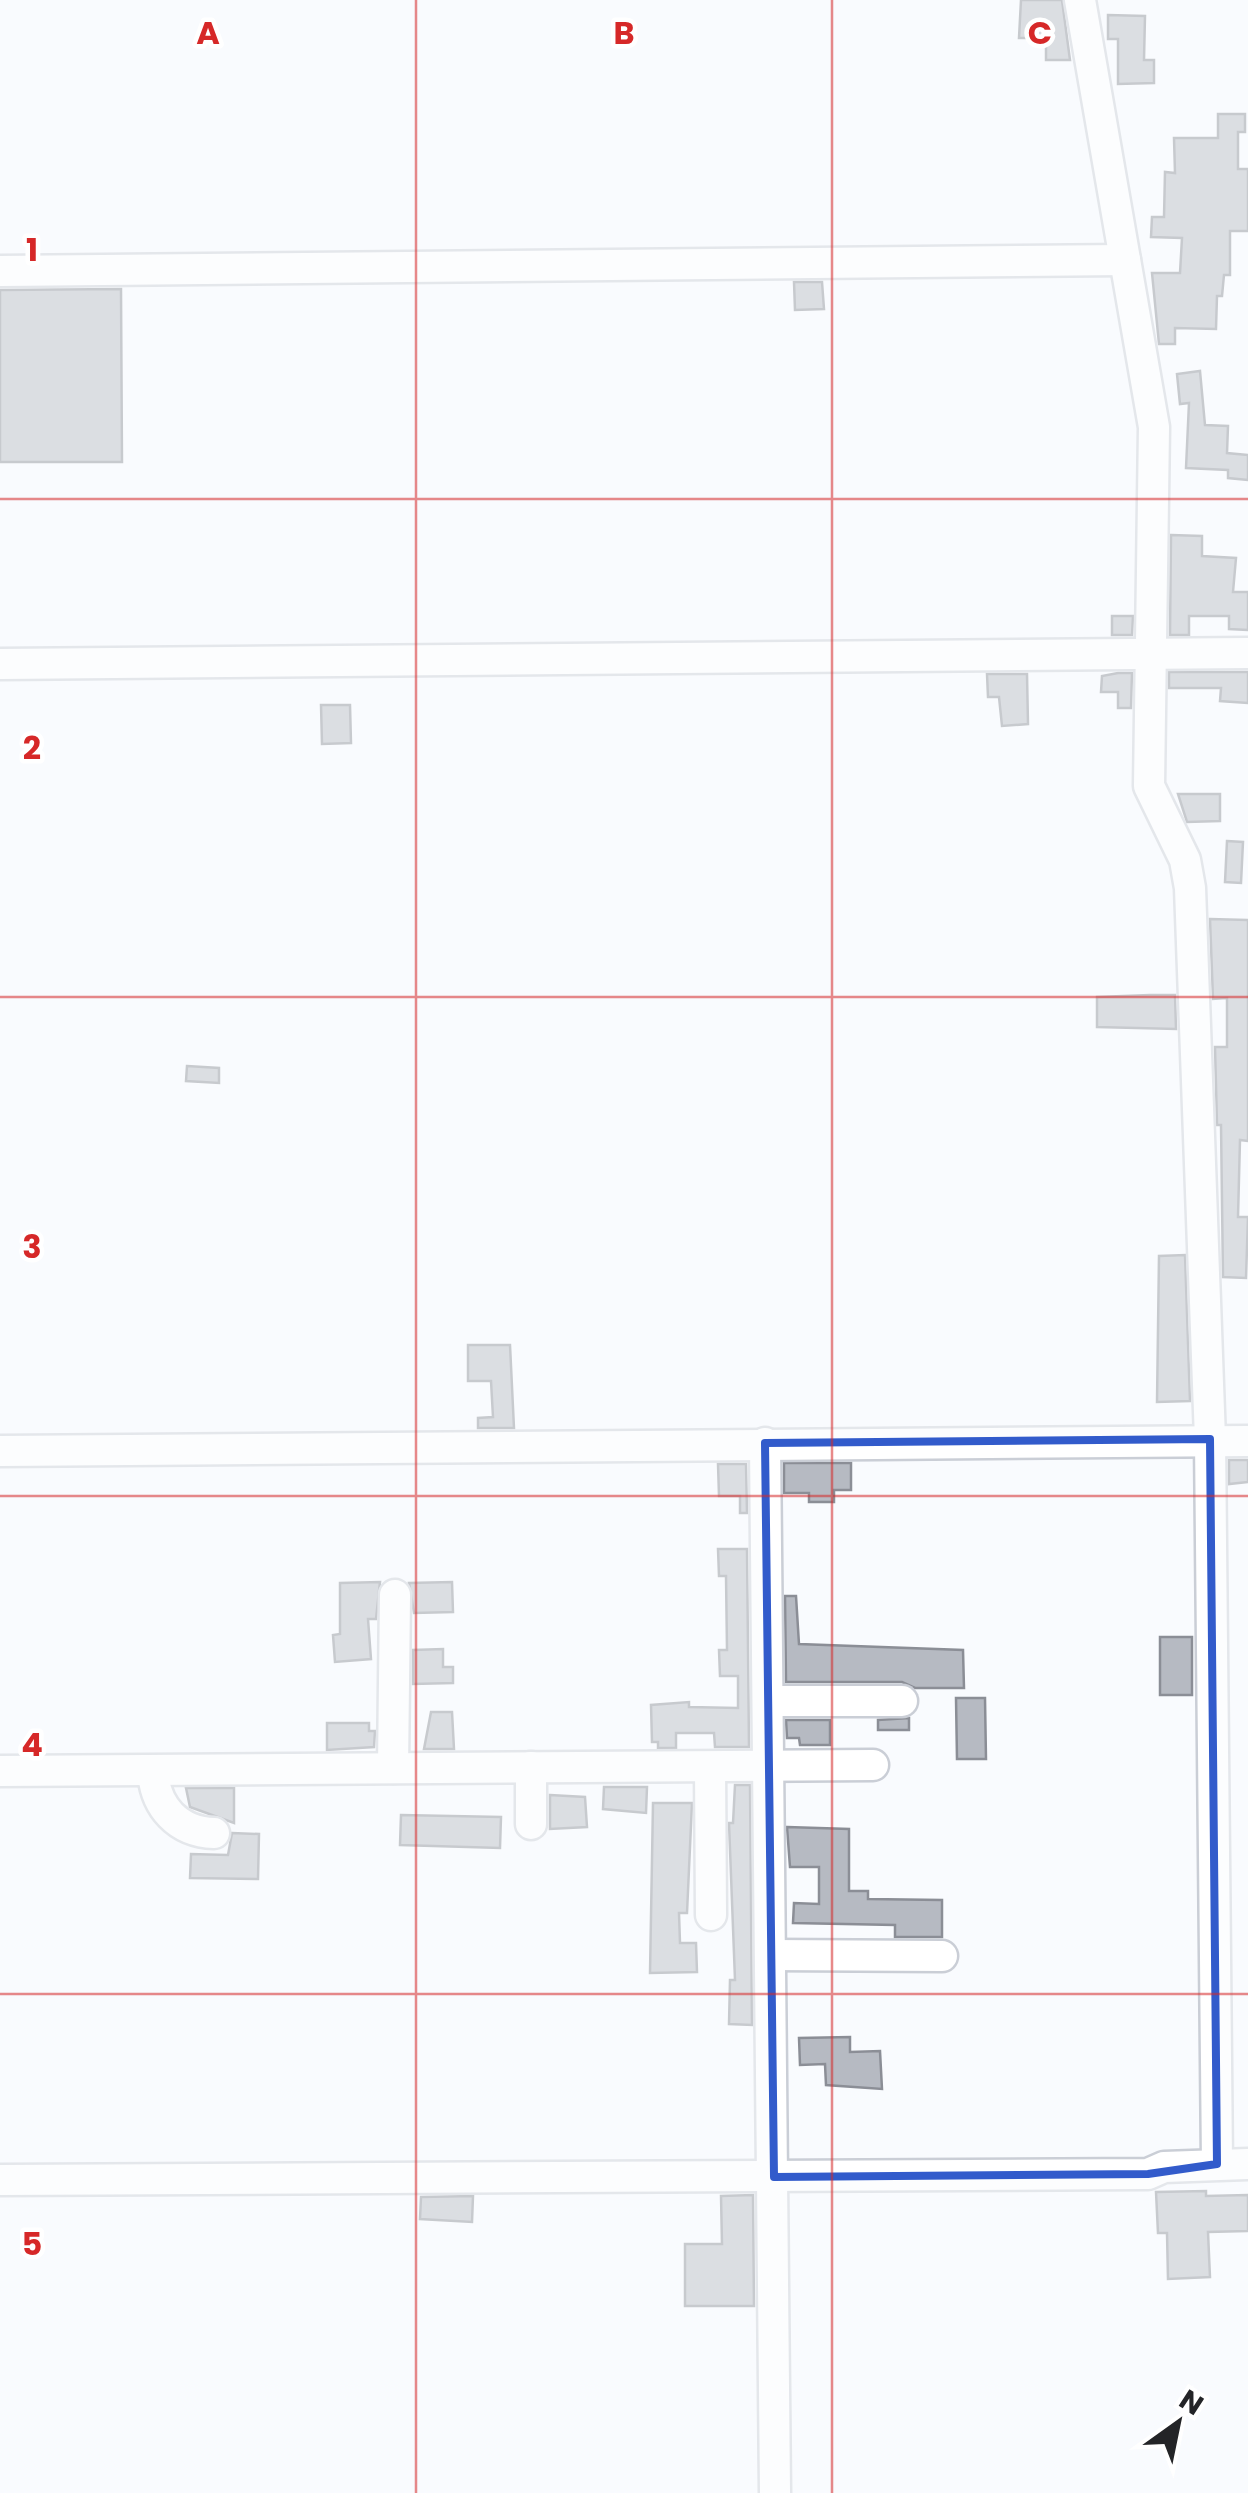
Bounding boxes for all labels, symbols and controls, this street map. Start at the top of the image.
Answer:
text: A [196,10,220,55]
text: B [613,10,635,55]
text: C [1028,10,1052,55]
text: 1 [26,227,38,272]
text: 2 [23,725,41,770]
text: 3 [22,1224,42,1269]
text: 4 [21,1722,43,1767]
text: 5 [22,2221,42,2266]
north arrow [1128,2373,1228,2473]
text: N [1172,2380,1211,2425]

